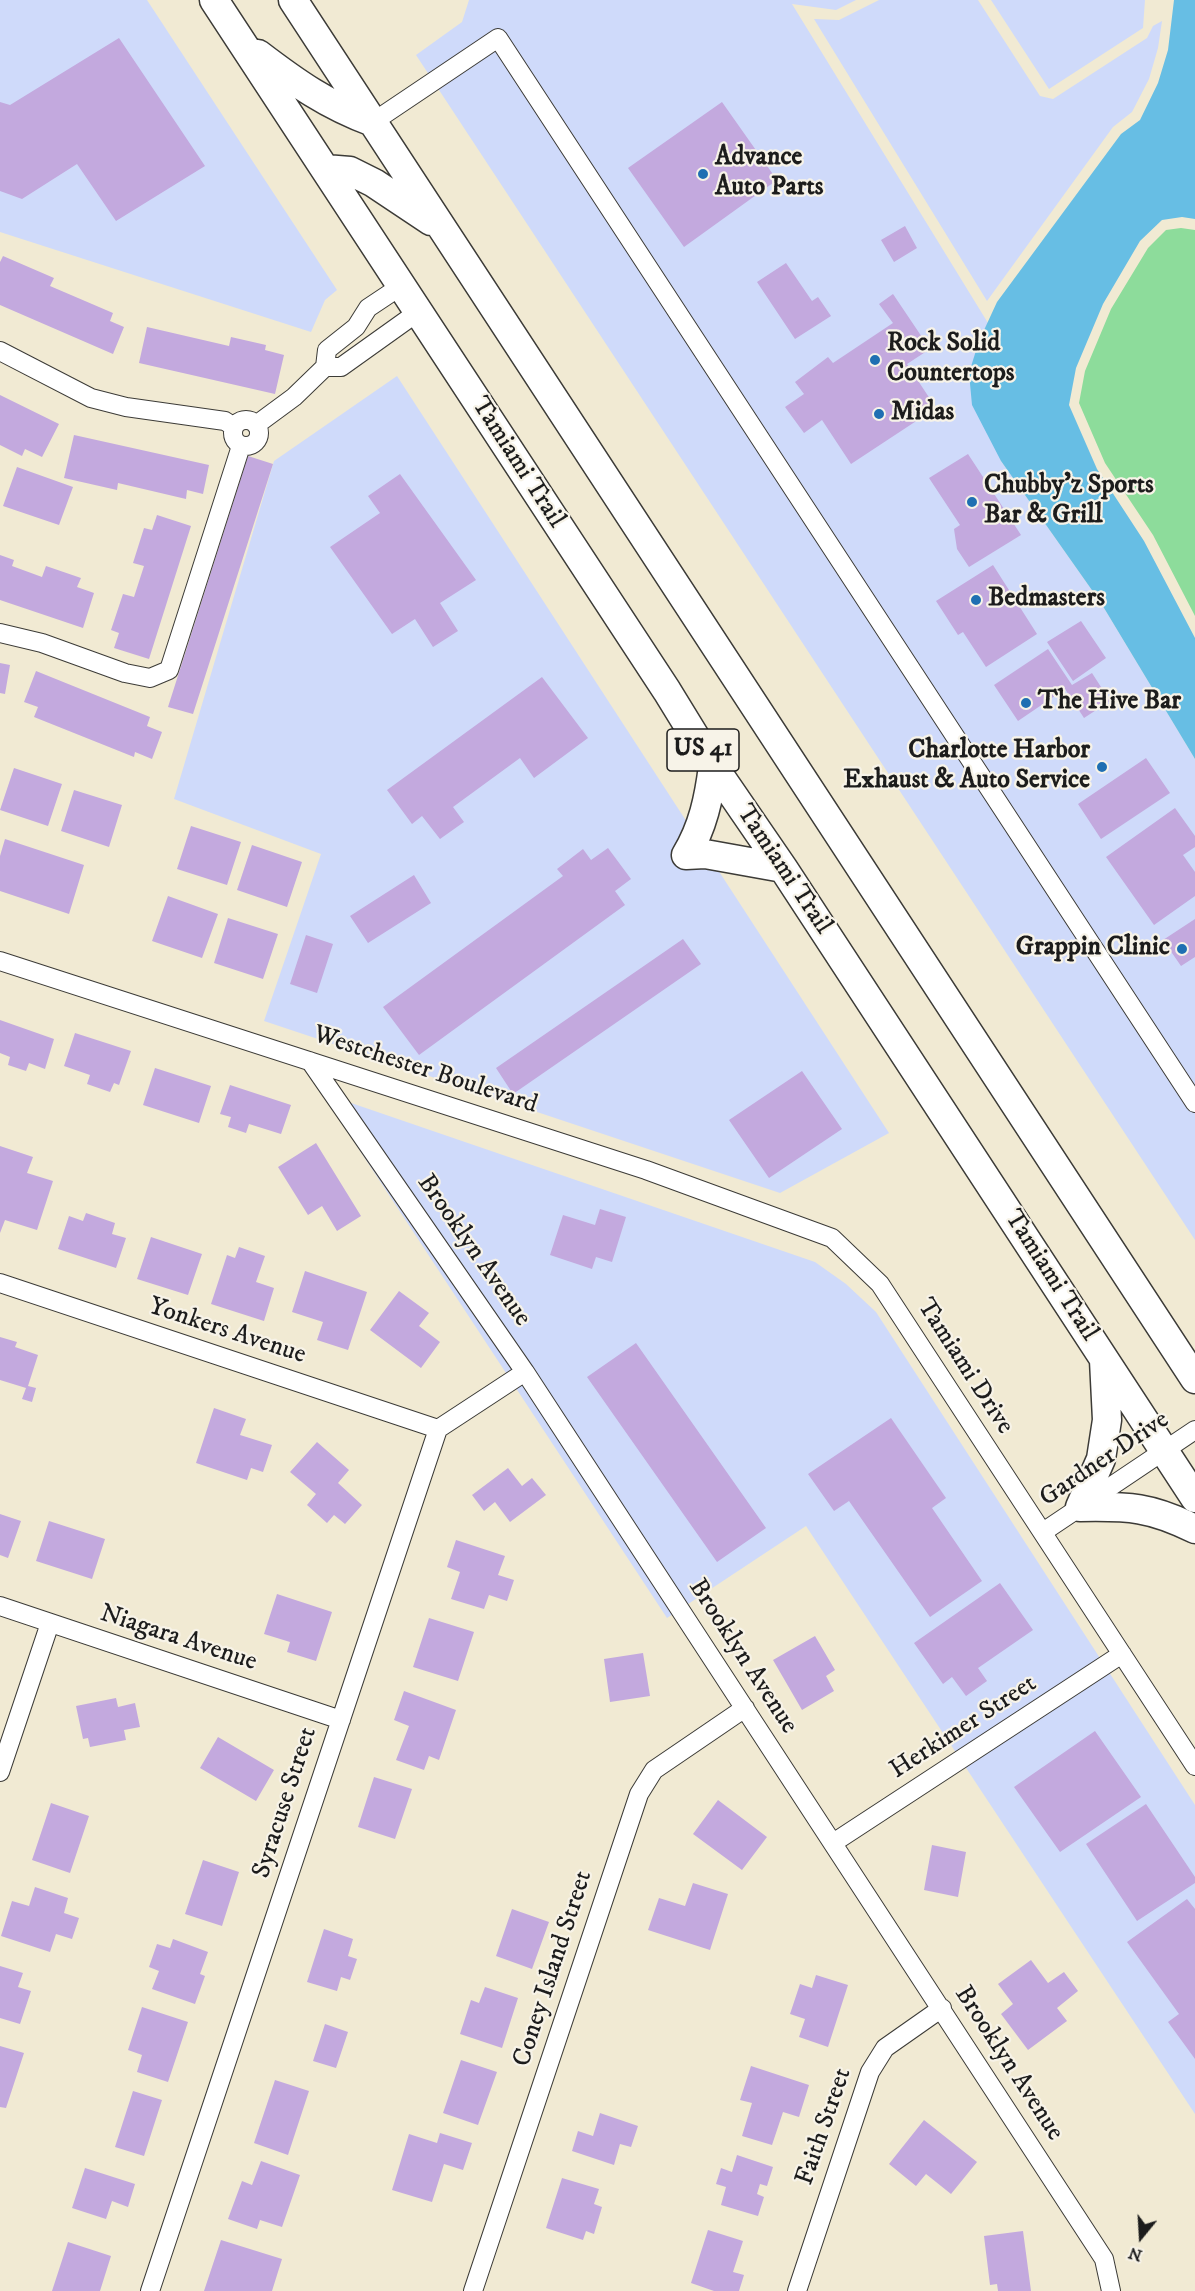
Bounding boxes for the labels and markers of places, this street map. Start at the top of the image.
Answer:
place label: Advance Auto Parts [715,143,823,204]
marker: Advance Auto Parts [696,167,710,181]
place label: Rock Solid Countertops [887,329,1014,390]
marker: Rock Solid Countertops [868,353,882,367]
place label: Midas [891,398,954,430]
marker: Midas [872,407,886,421]
place label: Chubby'z Sports Bar & Grill [984,471,1154,532]
marker: Chubby'z Sports Bar & Grill [965,495,979,509]
place label: Bedmasters [988,584,1105,616]
marker: Bedmasters [969,593,983,607]
place label: The Hive Bar [1038,687,1181,719]
marker: The Hive Bar [1019,696,1033,710]
place label: Charlotte Harbor Exhaust & Auto Service [843,736,1090,798]
marker: Charlotte Harbor Exhaust & Auto Service [1095,760,1109,774]
place label: Grappin Clinic [1016,933,1170,965]
marker: Grappin Clinic [1175,942,1189,956]

